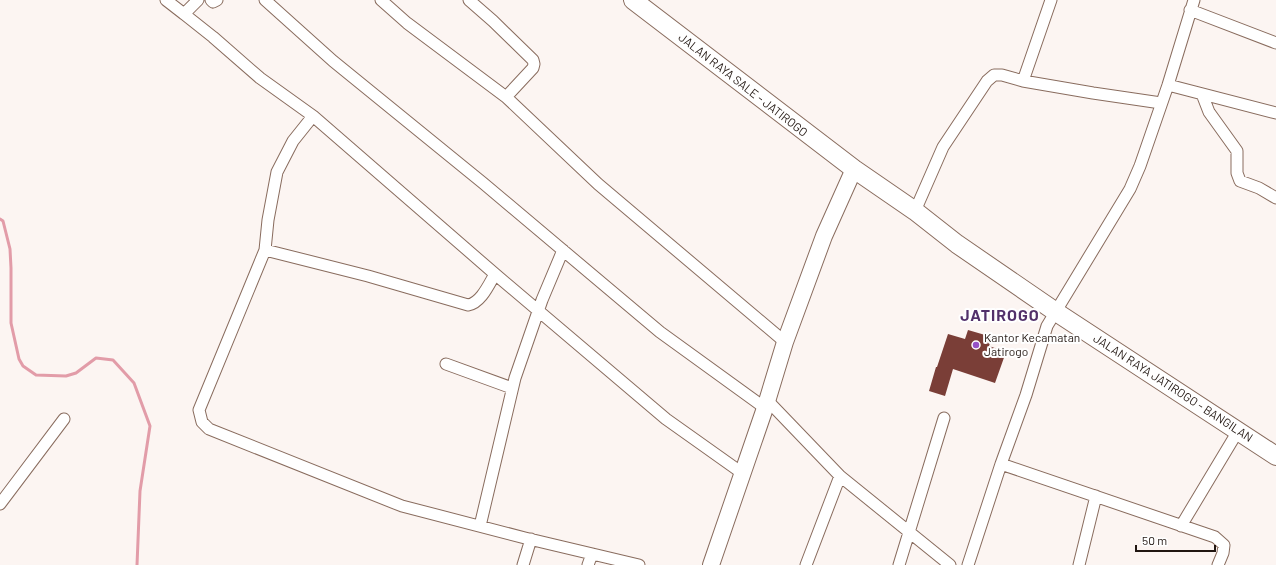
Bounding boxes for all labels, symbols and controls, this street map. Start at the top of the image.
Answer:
street label: JALAN RAYA SALE - JATIROGO [676,30,811,139]
district label: JATIROGO [960,305,1040,324]
place label: Kantor Kecamatan Jatirogo [984,330,1080,358]
street label: JALAN RAYA JATIROGO - BANGILAN [1091,330,1256,444]
marker: Kantor Kecamatan Jatirogo [971,340,981,350]
scale bar [1136,527,1215,553]
text: 50 m [1142,533,1167,547]

